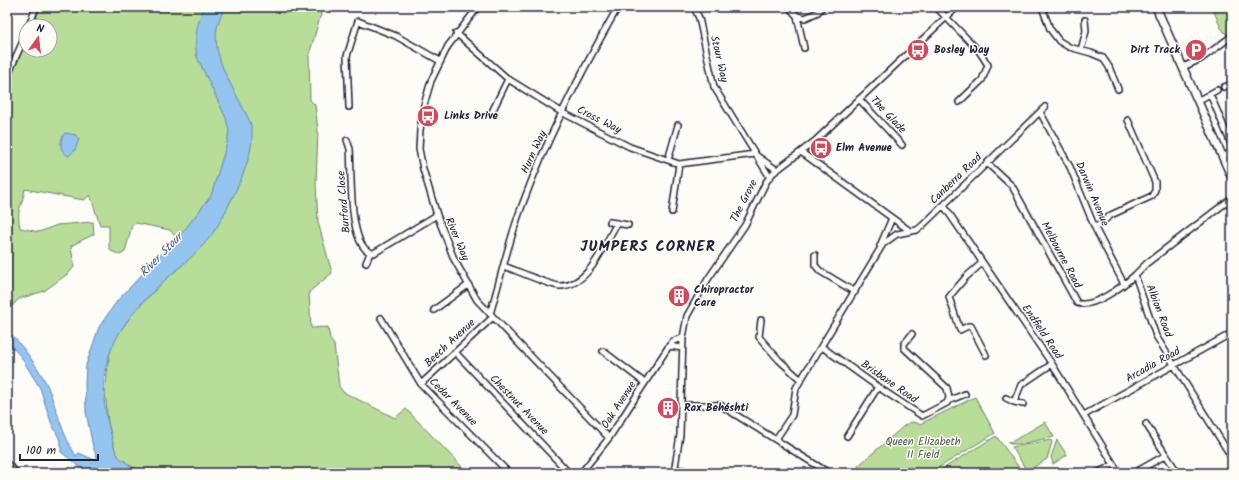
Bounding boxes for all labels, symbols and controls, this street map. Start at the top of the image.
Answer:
north arrow [18,18,58,58]
text: N [35,20,46,39]
street label: Stour Way [705,34,733,85]
bus stop icon: Bosley Way [905,37,931,63]
parking icon: Dirt Track [1183,37,1209,63]
place label: Bosley Way [934,41,990,59]
place label: Dirt Track [1130,41,1181,59]
street label: The Glade [866,92,910,138]
street label: Cross Way [574,101,625,139]
bus stop icon: Links Drive [415,103,441,129]
place label: Links Drive [444,107,499,125]
street label: Hurn Way [516,127,552,176]
bus stop icon: Elm Avenue [808,135,834,161]
place label: Elm Avenue [836,139,893,157]
street label: Canberra Road [926,149,987,209]
street label: Darwin Avenue [1070,159,1114,229]
street label: Burford Close [332,170,356,234]
street label: The Grove [726,176,762,226]
street label: River Way [440,214,475,264]
street label: Melbourne Road [1036,218,1086,292]
water label: River Stour [135,226,189,281]
district label: JUMPERS CORNER [580,235,716,259]
place label: Chiropractor Care [694,281,755,312]
street label: Albion Road [1141,282,1177,340]
building icon: Chiropractor Care [666,283,692,309]
street label: Endfield Road [1017,301,1067,364]
street label: Beech Avenue [420,314,480,372]
street label: Arcadia Road [1122,342,1184,387]
street label: Brisbane Road [857,356,922,409]
street label: Chestnut Avenue [485,370,553,440]
street label: Cedar Avenue [424,373,482,431]
street label: Oak Avenue [597,377,641,432]
building icon: Rax Behéshti [655,395,681,421]
place label: Rax Behéshti [684,399,749,417]
park label: Queen Elizabeth II Field [885,433,961,464]
scale bar [20,436,98,462]
text: 100 m [26,441,57,460]

